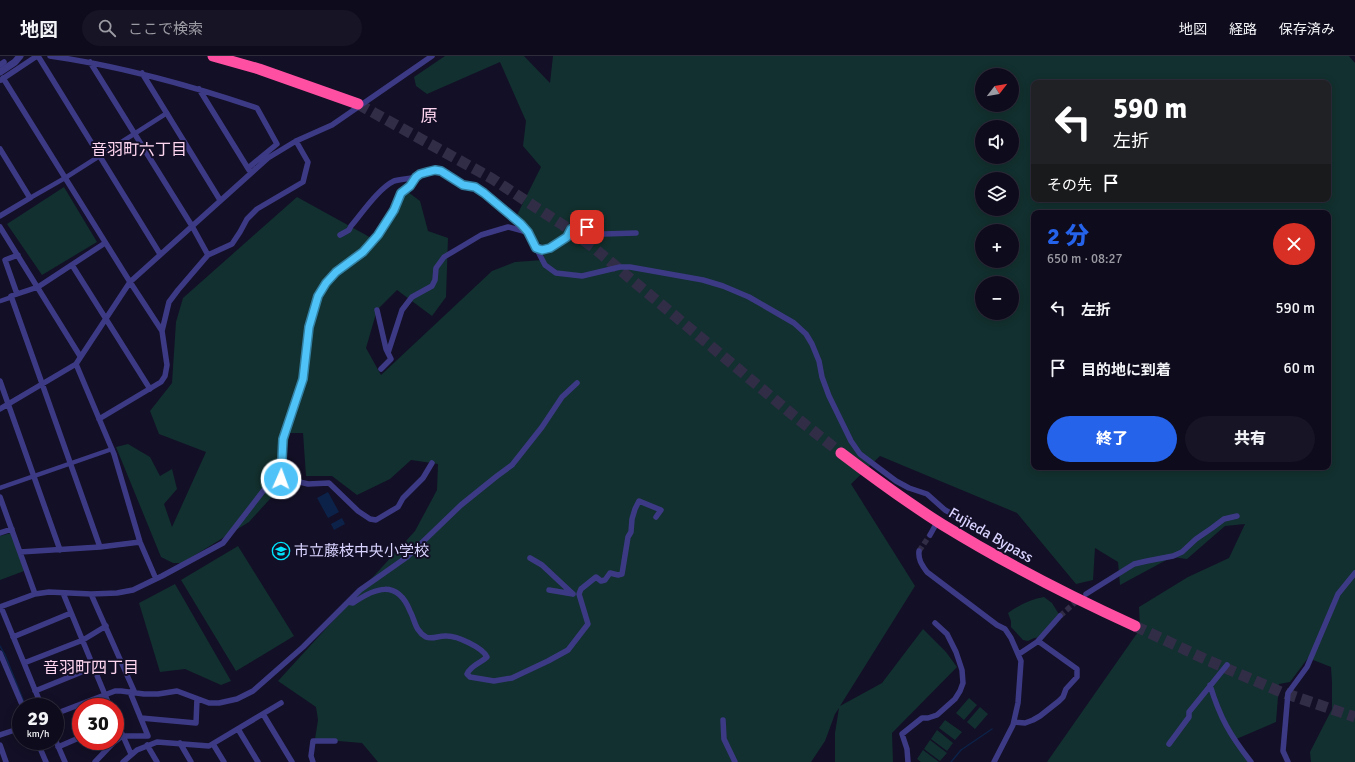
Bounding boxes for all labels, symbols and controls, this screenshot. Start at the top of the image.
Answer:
search box [82,10,362,46]
icon: search [96,17,118,39]
text: 地図 [20,18,58,42]
text: ここで検索 [128,20,203,38]
text: 地図 [1179,21,1207,38]
text: 経路 [1229,21,1257,38]
text: 保存済み [1279,21,1335,38]
north arrow [975,68,1019,112]
map controls [975,68,1019,320]
text: 590 m [1113,92,1187,126]
icon: left [1047,96,1099,148]
district label: 原 [421,106,438,127]
button: sound [975,120,1019,164]
text: 左折 [1113,130,1149,152]
district label: 音羽町六丁目 [91,140,187,160]
button: layers [975,172,1019,216]
icon: arrive [1100,172,1122,194]
text: その先 [1047,176,1092,194]
pin [570,210,604,244]
icon: arrive [576,216,598,238]
text: 2 分 [1047,221,1089,251]
button: close [1273,223,1315,265]
button: + [975,224,1019,268]
text: 650 m · 08:27 [1047,251,1123,267]
button: − [975,276,1019,320]
icon: left [1047,297,1069,319]
text: 590 m [1275,299,1315,317]
text: 左折 [1081,301,1111,319]
icon: arrive [1047,357,1069,379]
text: 60 m [1284,359,1315,377]
text: 目的地に到着 [1081,361,1171,379]
button: 終了 [1047,416,1177,462]
button: 共有 [1185,416,1315,462]
position arrow [260,458,302,500]
street label: Fujieda Bypass [945,504,1037,567]
school or university icon: 市立藤枝中央小学校 [271,541,291,561]
place label: 市立藤枝中央小学校 [294,542,429,560]
district label: 音羽町四丁目 [43,658,139,678]
speed limit sign: 30 [72,698,124,750]
text: 29 [27,706,49,731]
text: km/h [27,728,49,740]

